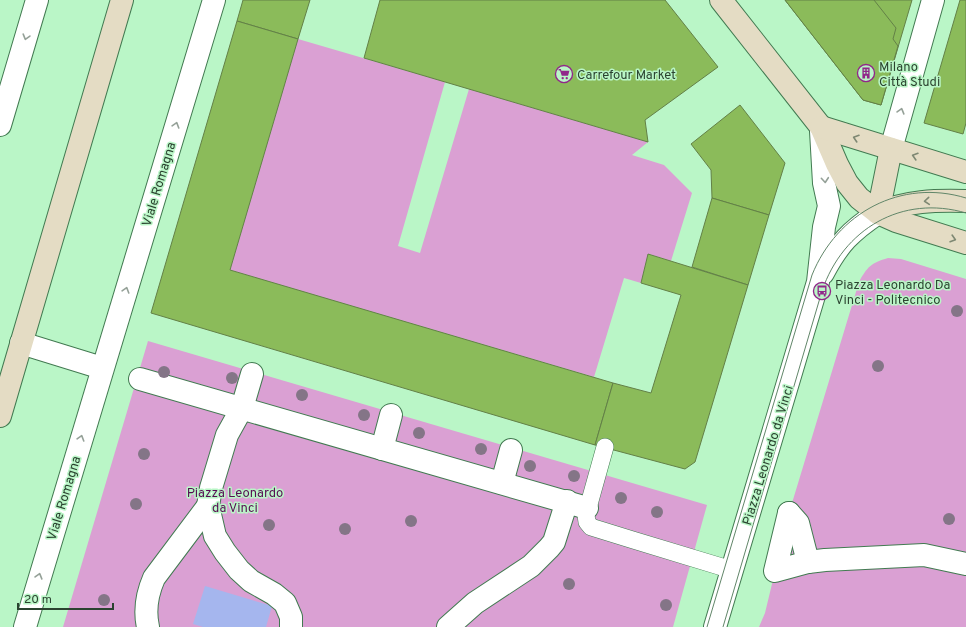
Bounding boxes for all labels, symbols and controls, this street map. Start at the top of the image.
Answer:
one-way arrow [22,34,31,41]
place label: Milano Città Studi [879,60,940,91]
building icon: Milano Città Studi [856,63,876,83]
supermarket icon: Carrefour Market [554,64,574,84]
place label: Carrefour Market [577,68,676,84]
one-way arrow [896,108,905,115]
one-way arrow [171,122,180,129]
one-way arrow [853,134,860,143]
street label: Viale Romagna [139,140,180,229]
one-way arrow [912,152,919,161]
one-way arrow [820,177,829,183]
one-way arrow [924,196,930,205]
one-way arrow [949,234,956,243]
place label: Piazza Leonardo Da Vinci - Politecnico [835,278,950,309]
bus stop icon: Piazza Leonardo Da Vinci - Politecnico [812,281,832,301]
one-way arrow [121,286,130,293]
street label: Piazza Leonardo da Vinci [740,384,798,528]
one-way arrow [76,435,85,442]
street label: Viale Romagna [44,454,85,543]
park label: Piazza Leonardo da Vinci [187,486,283,517]
one-way arrow [34,573,43,580]
scale bar [18,585,113,611]
text: 20 m [24,592,52,608]

